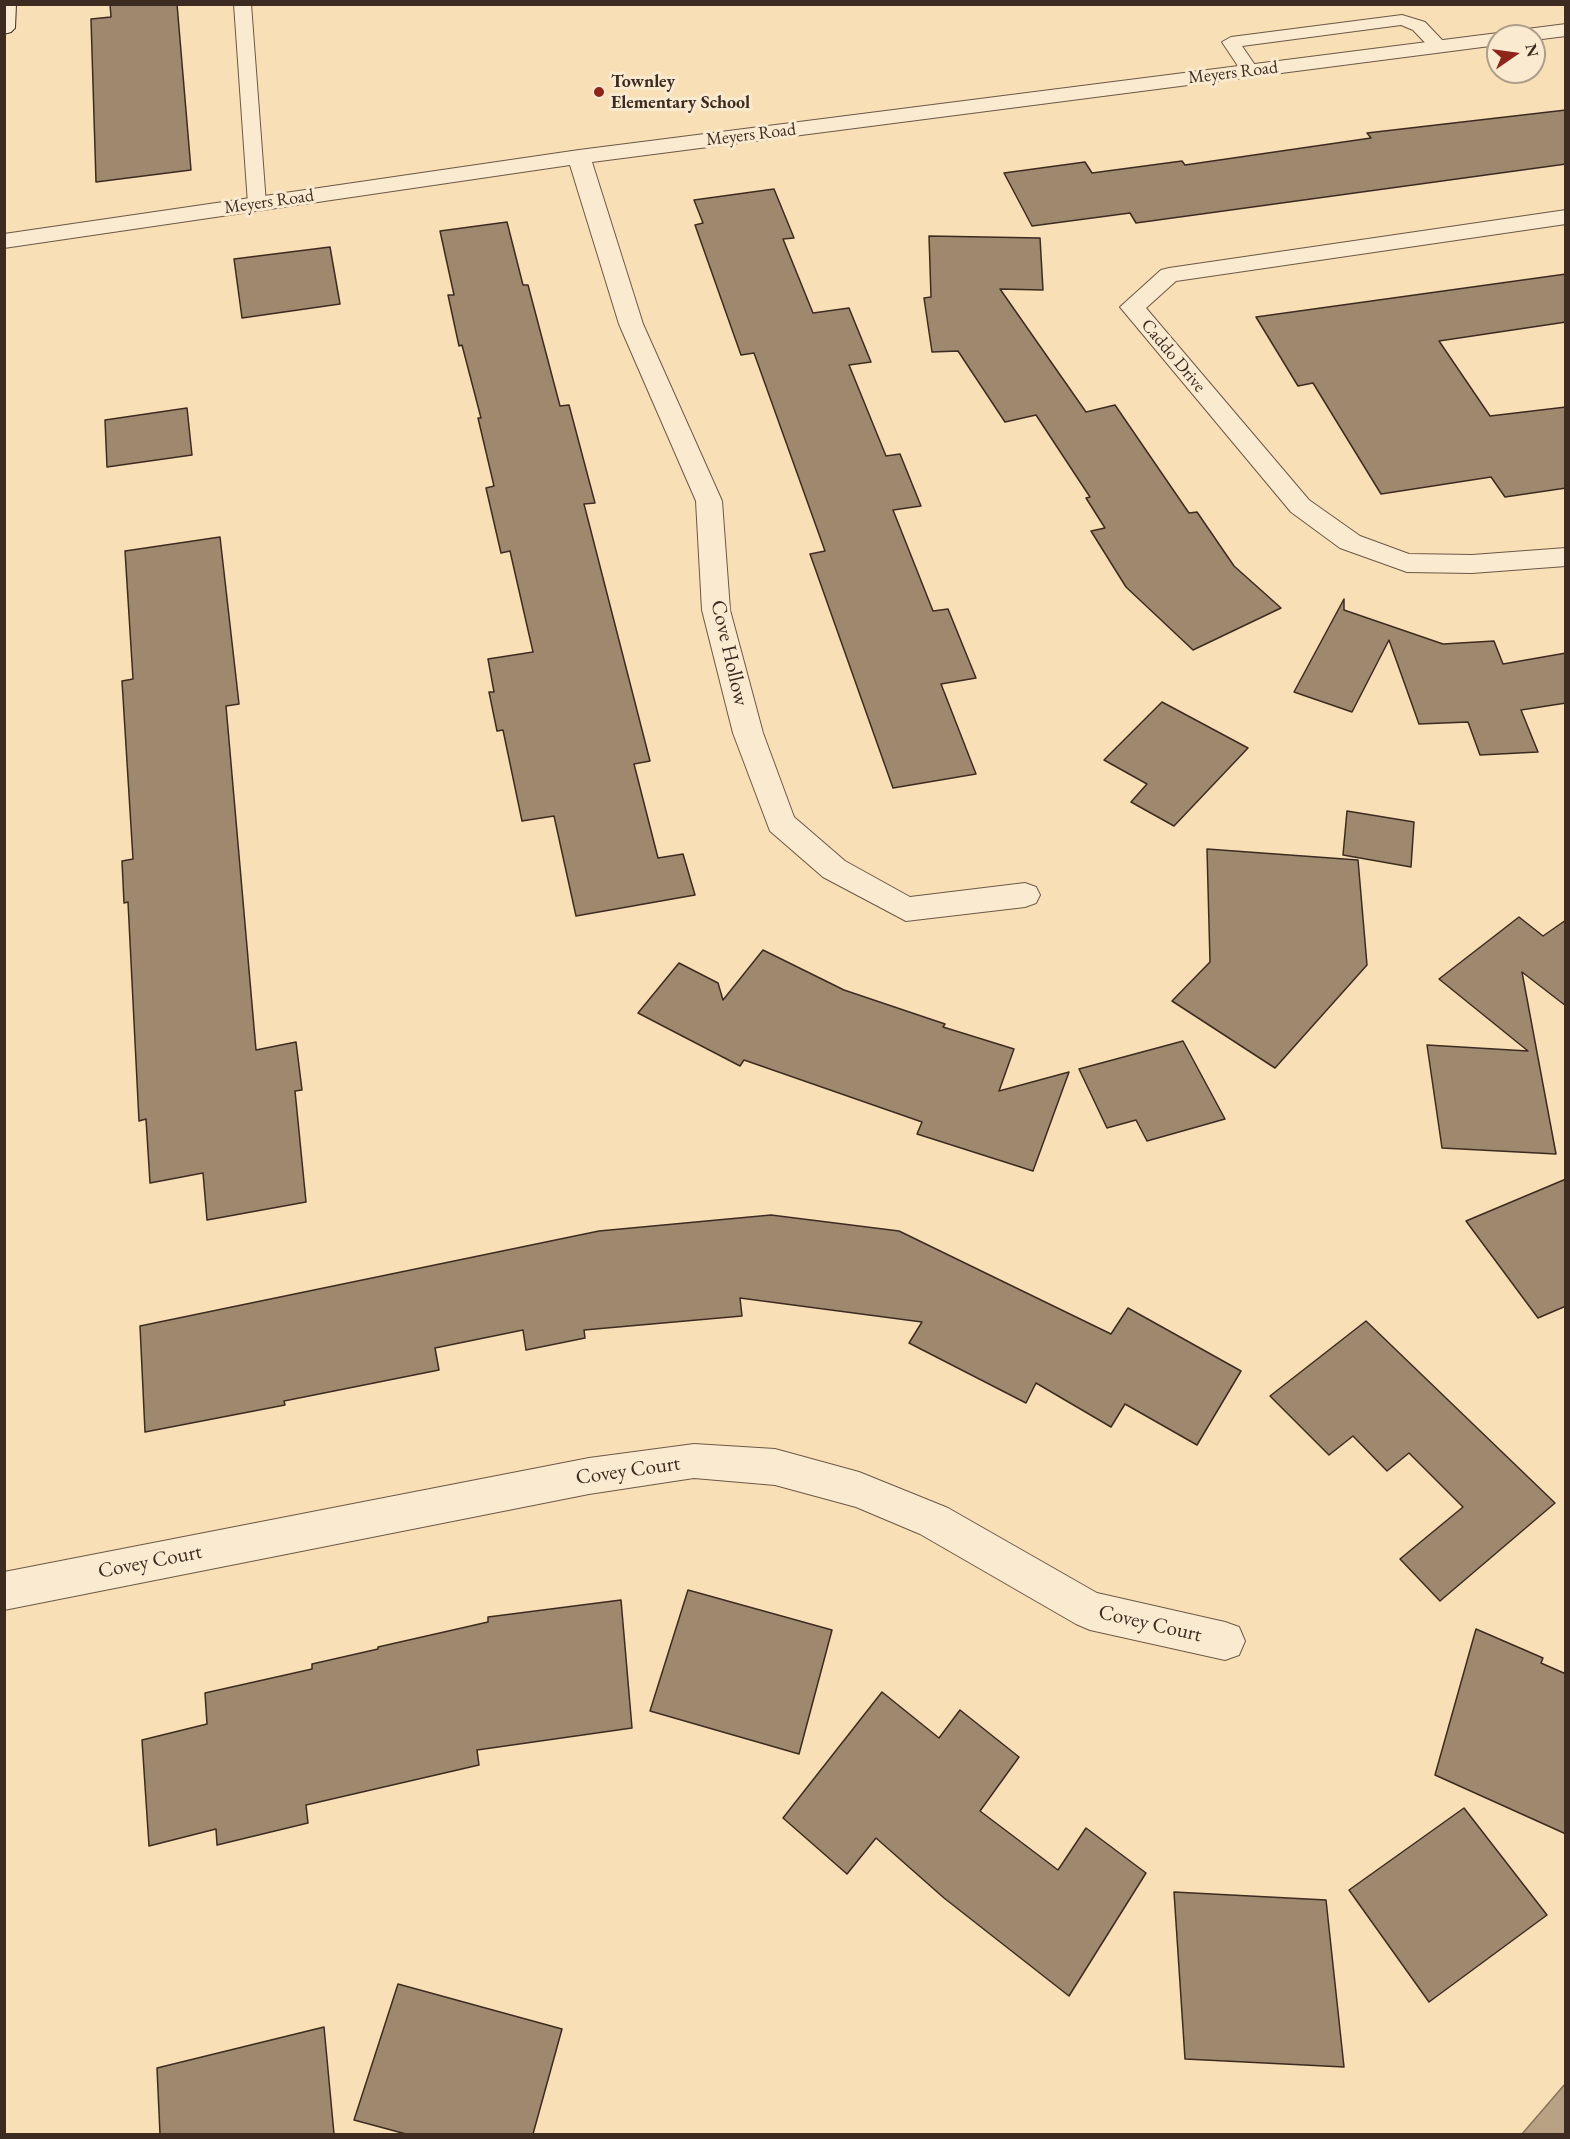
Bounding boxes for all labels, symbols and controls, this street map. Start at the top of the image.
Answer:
north arrow [1486,24,1546,84]
text: N [1520,42,1544,59]
street label: Meyers Road [1187,57,1279,89]
place label: Townley Elementary School [611,71,750,113]
marker: Townley Elementary School [592,85,606,99]
street label: Meyers Road [705,119,797,151]
street label: Meyers Road [223,185,315,219]
street label: Caddo Drive [1136,315,1210,397]
street label: Cove Hollow [705,598,753,708]
street label: Covey Court [574,1451,682,1491]
street label: Covey Court [96,1540,204,1584]
street label: Covey Court [1096,1600,1204,1648]

